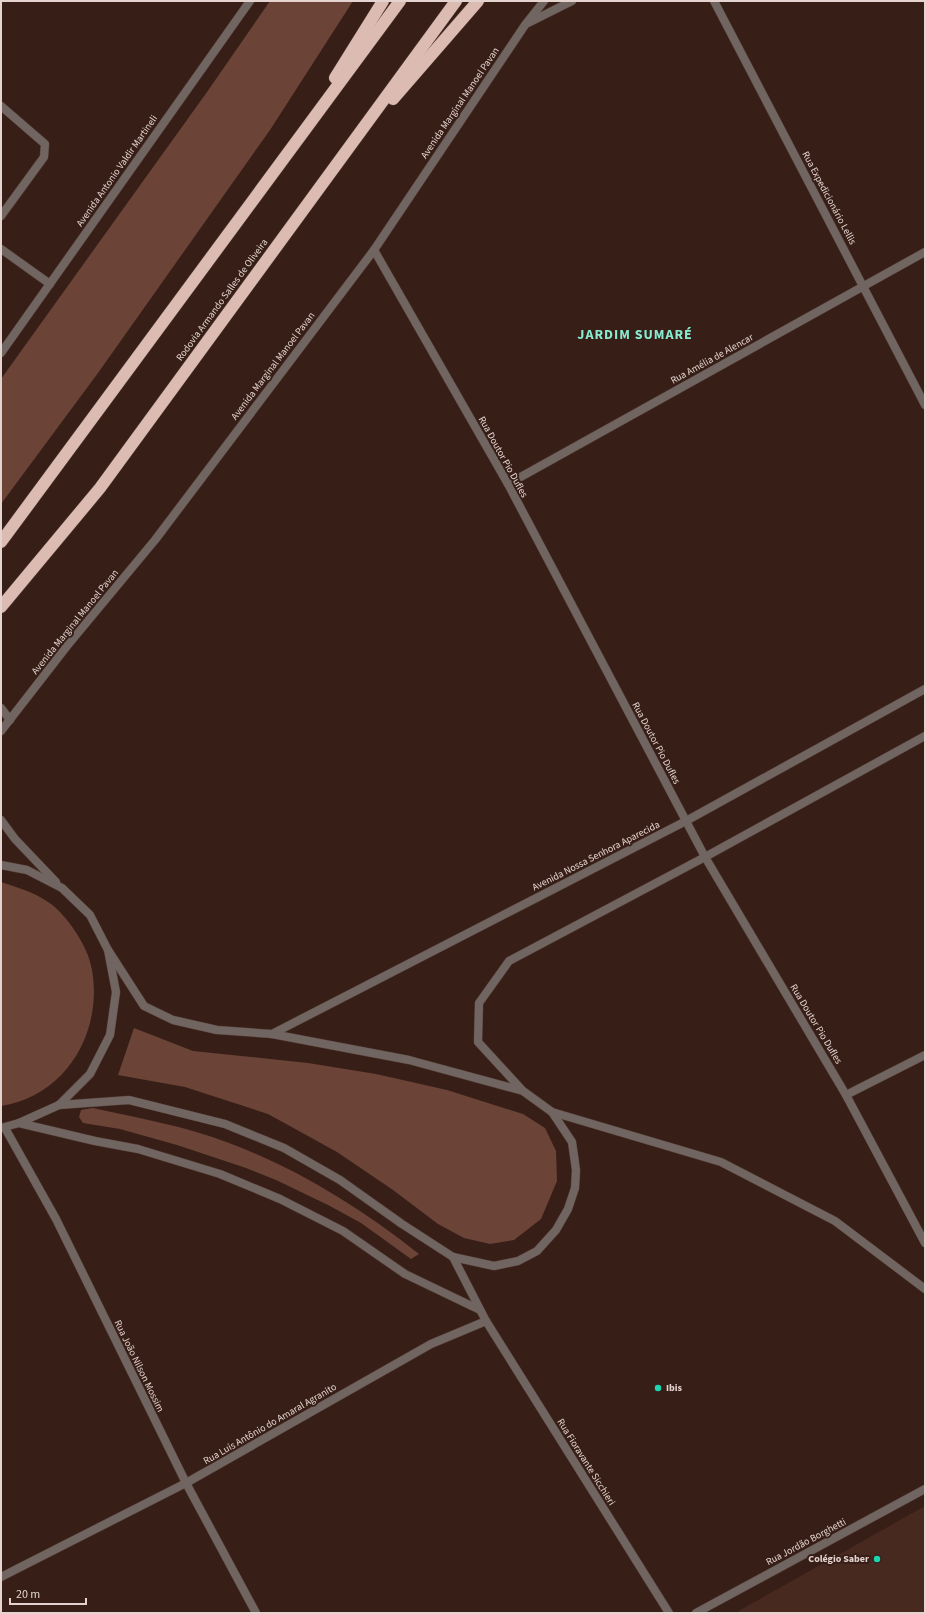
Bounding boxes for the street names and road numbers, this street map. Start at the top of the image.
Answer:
street label: Avenida Marginal Manoel Pavan [417,44,503,162]
street label: Avenida Antonio Valdir Martineli [73,112,161,230]
street label: Rua Expedicionário Lellis [798,149,860,247]
street label: Rodovia Armando Salles de Oliveira [173,236,271,364]
street label: Avenida Marginal Manoel Pavan [228,309,318,423]
street label: Rua Amélia de Alencar [668,330,756,388]
street label: Rua Doutor Pio Dufles [475,414,531,500]
street label: Avenida Marginal Manoel Pavan [28,566,122,678]
street label: Rua Doutor Pio Dufles [628,700,684,786]
street label: Avenida Nossa Senhora Aparecida [530,818,662,894]
street label: Rua Doutor Pio Dufles [787,981,845,1067]
street label: Rua João Nilson Mossim [111,1318,167,1414]
street label: Rua Luis Antônio do Amaral Agranito [201,1380,339,1468]
street label: Rua Fioravante Sicchieri [554,1416,618,1508]
street label: Rua Jordão Borghetti [764,1515,848,1569]

